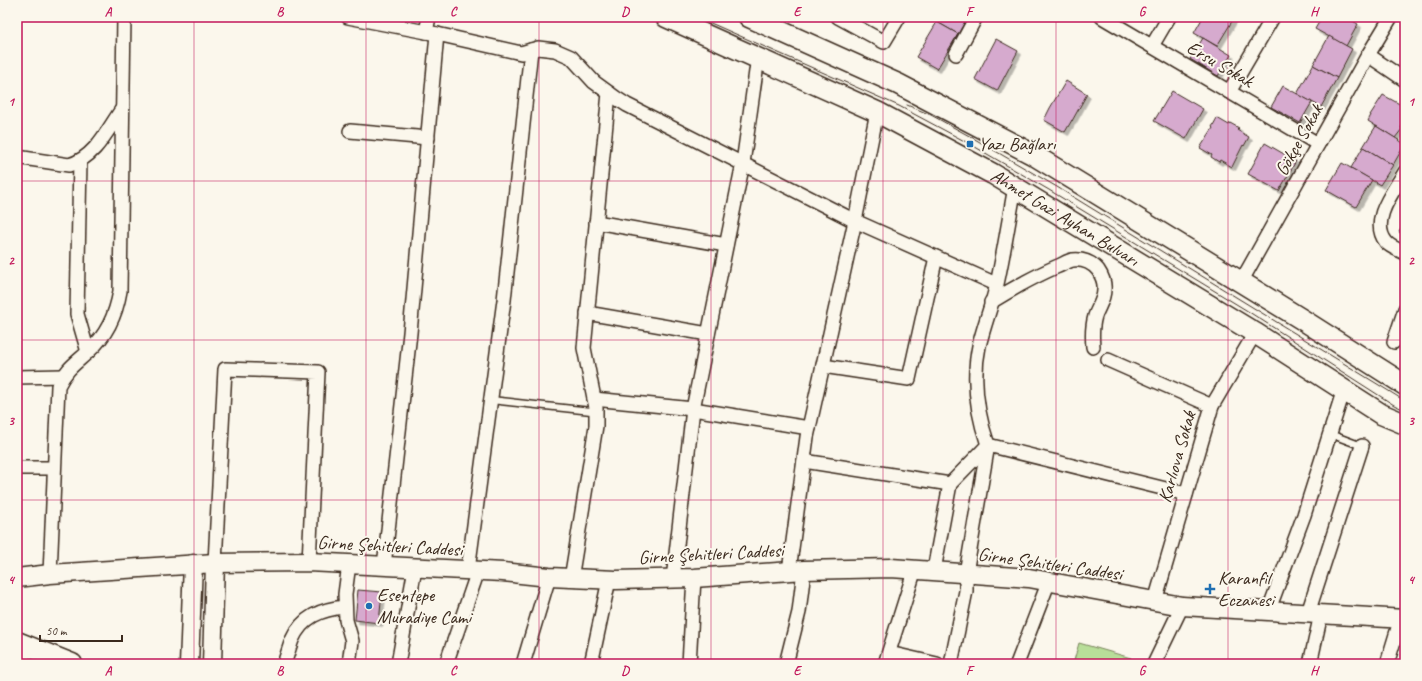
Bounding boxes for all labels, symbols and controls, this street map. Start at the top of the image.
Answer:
text: A [105,4,113,20]
text: B [277,4,285,20]
text: C [450,4,458,20]
text: D [621,4,630,20]
text: E [794,4,803,20]
text: F [966,4,975,20]
text: G [1139,4,1147,20]
text: H [1310,4,1320,20]
street label: Ersu Sokak [1183,35,1259,94]
text: 1 [8,94,16,110]
text: 1 [1408,94,1416,110]
street label: Gökçe Sokak [1270,99,1329,180]
place label: Yazı Bağları [978,132,1057,156]
marker: Yazı Bağları [965,139,975,149]
street label: Ahmet Gazi Ayhan Bulvarı [986,164,1145,272]
text: 2 [8,253,15,269]
text: 2 [1408,253,1415,269]
street label: Karlıova Sokak [1153,407,1202,506]
text: 3 [8,413,15,429]
text: 3 [1408,413,1415,429]
street label: Girne Şehitleri Caddesi [317,530,466,562]
street label: Girne Şehitleri Caddesi [638,538,787,570]
street label: Girne Şehitleri Caddesi [976,542,1126,586]
place label: Karanfil Eczanesi [1218,566,1276,612]
text: 4 [8,572,16,588]
text: 4 [1408,572,1416,588]
place label: Esentepe Muradiye Cami [377,583,473,629]
marker: Karanfil Eczanesi [1205,584,1215,594]
marker: Esentepe Muradiye Cami [364,601,374,611]
scale bar [40,617,122,643]
text: 50 m [46,623,68,639]
text: A [105,663,113,679]
text: B [277,663,285,679]
text: C [450,663,458,679]
text: D [621,663,630,679]
text: E [794,663,803,679]
text: F [966,663,975,679]
text: G [1139,663,1147,679]
text: H [1310,663,1320,679]

